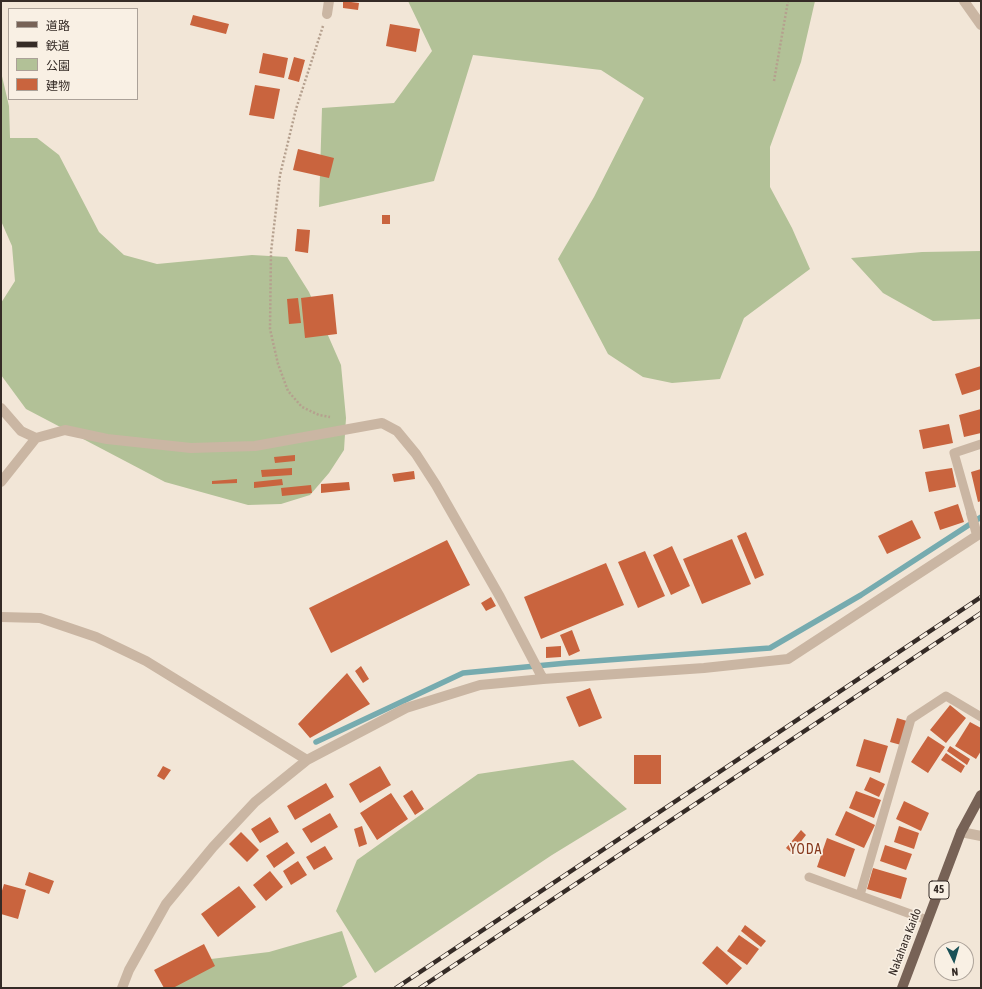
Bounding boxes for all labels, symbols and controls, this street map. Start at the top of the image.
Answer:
legend [8,8,138,100]
text: 道路 [46,19,70,33]
text: 鉄道 [46,39,70,53]
text: 公園 [46,59,70,73]
text: 建物 [46,79,70,93]
district label: YODA [790,842,822,858]
road number: 45 [929,881,949,899]
street label: Nakahara Kaido [886,906,924,978]
north arrow [934,941,974,981]
text: N [951,966,959,978]

